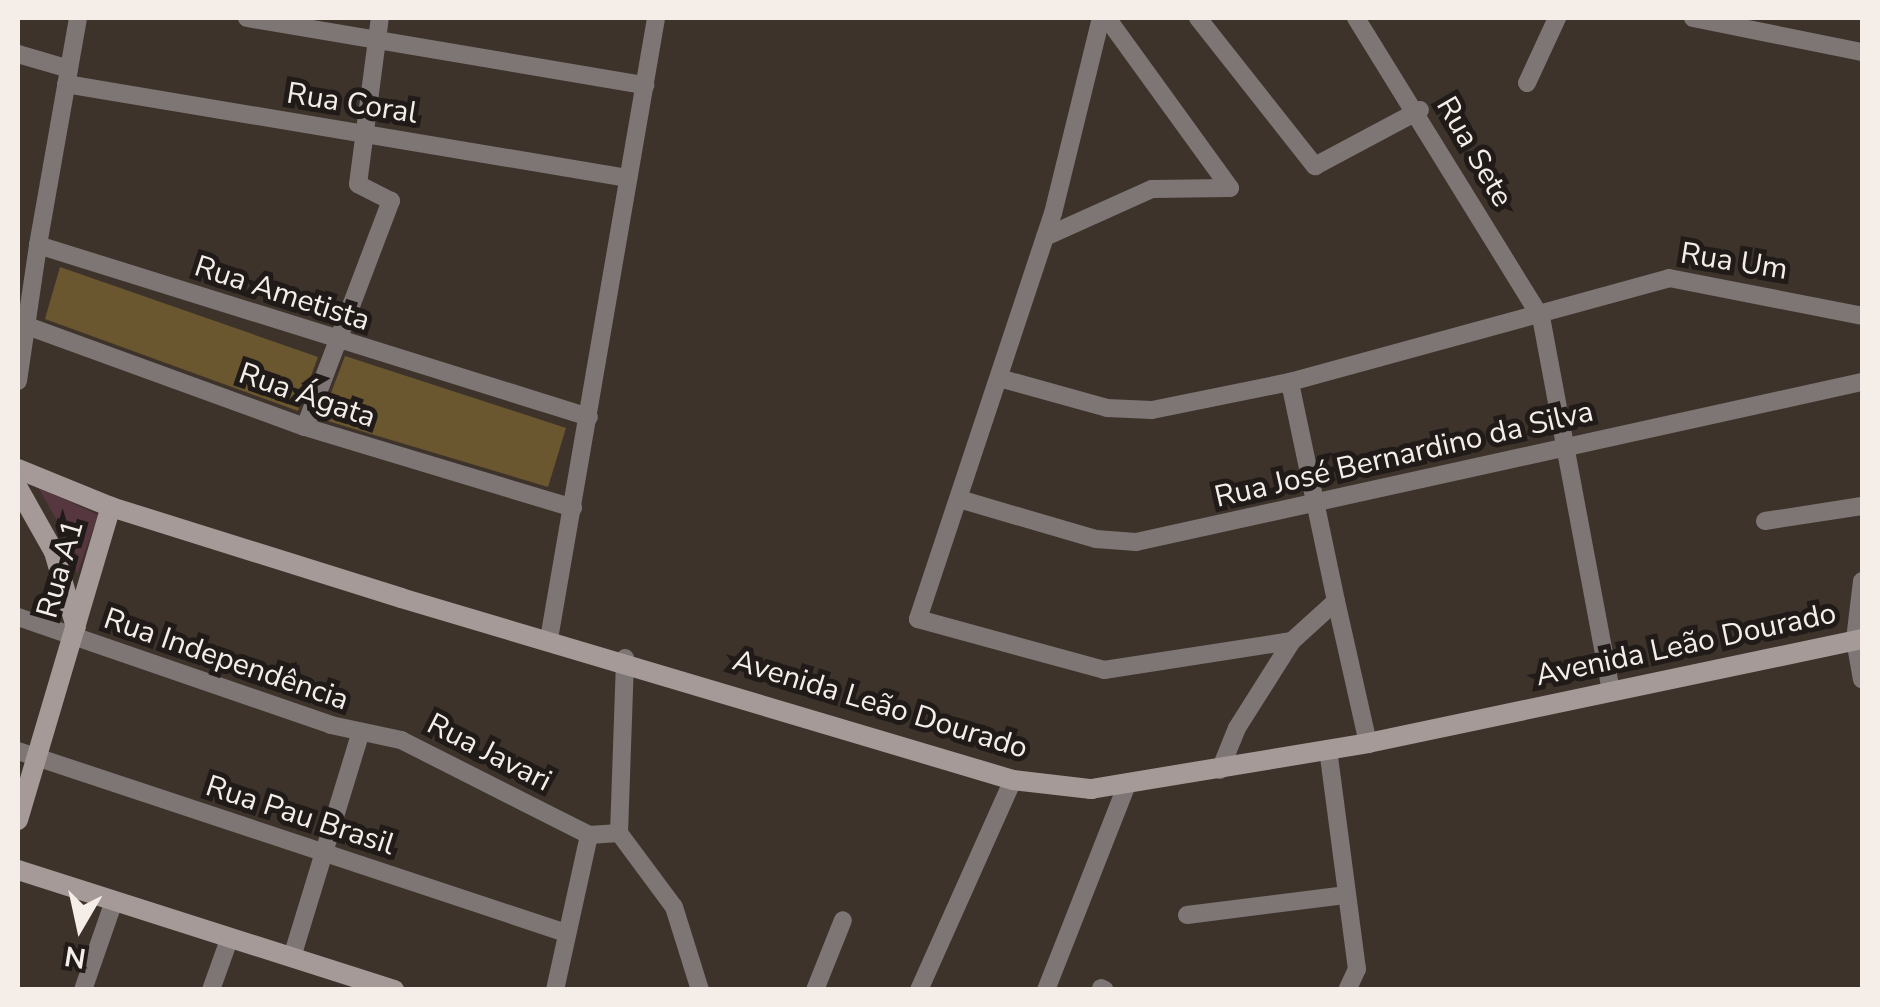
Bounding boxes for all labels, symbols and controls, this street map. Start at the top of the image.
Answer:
street label: Rua Coral [284,76,420,132]
street label: Rua Sete [1428,91,1520,213]
street label: Rua Um [1678,236,1790,288]
street label: Rua Ametista [190,249,374,339]
street label: Rua Ágata [234,356,380,436]
street label: Rua José Bernardino da Silva [1211,394,1597,516]
street label: Rua A1 [30,516,92,622]
street label: Avenida Leão Dourado [1533,596,1839,694]
street label: Rua Independência [99,601,353,719]
street label: Avenida Leão Dourado [728,643,1032,767]
street label: Rua Javari [421,706,557,800]
street label: Rua Pau Brasil [201,769,399,863]
north arrow [30,877,130,977]
text: N [62,936,89,977]

